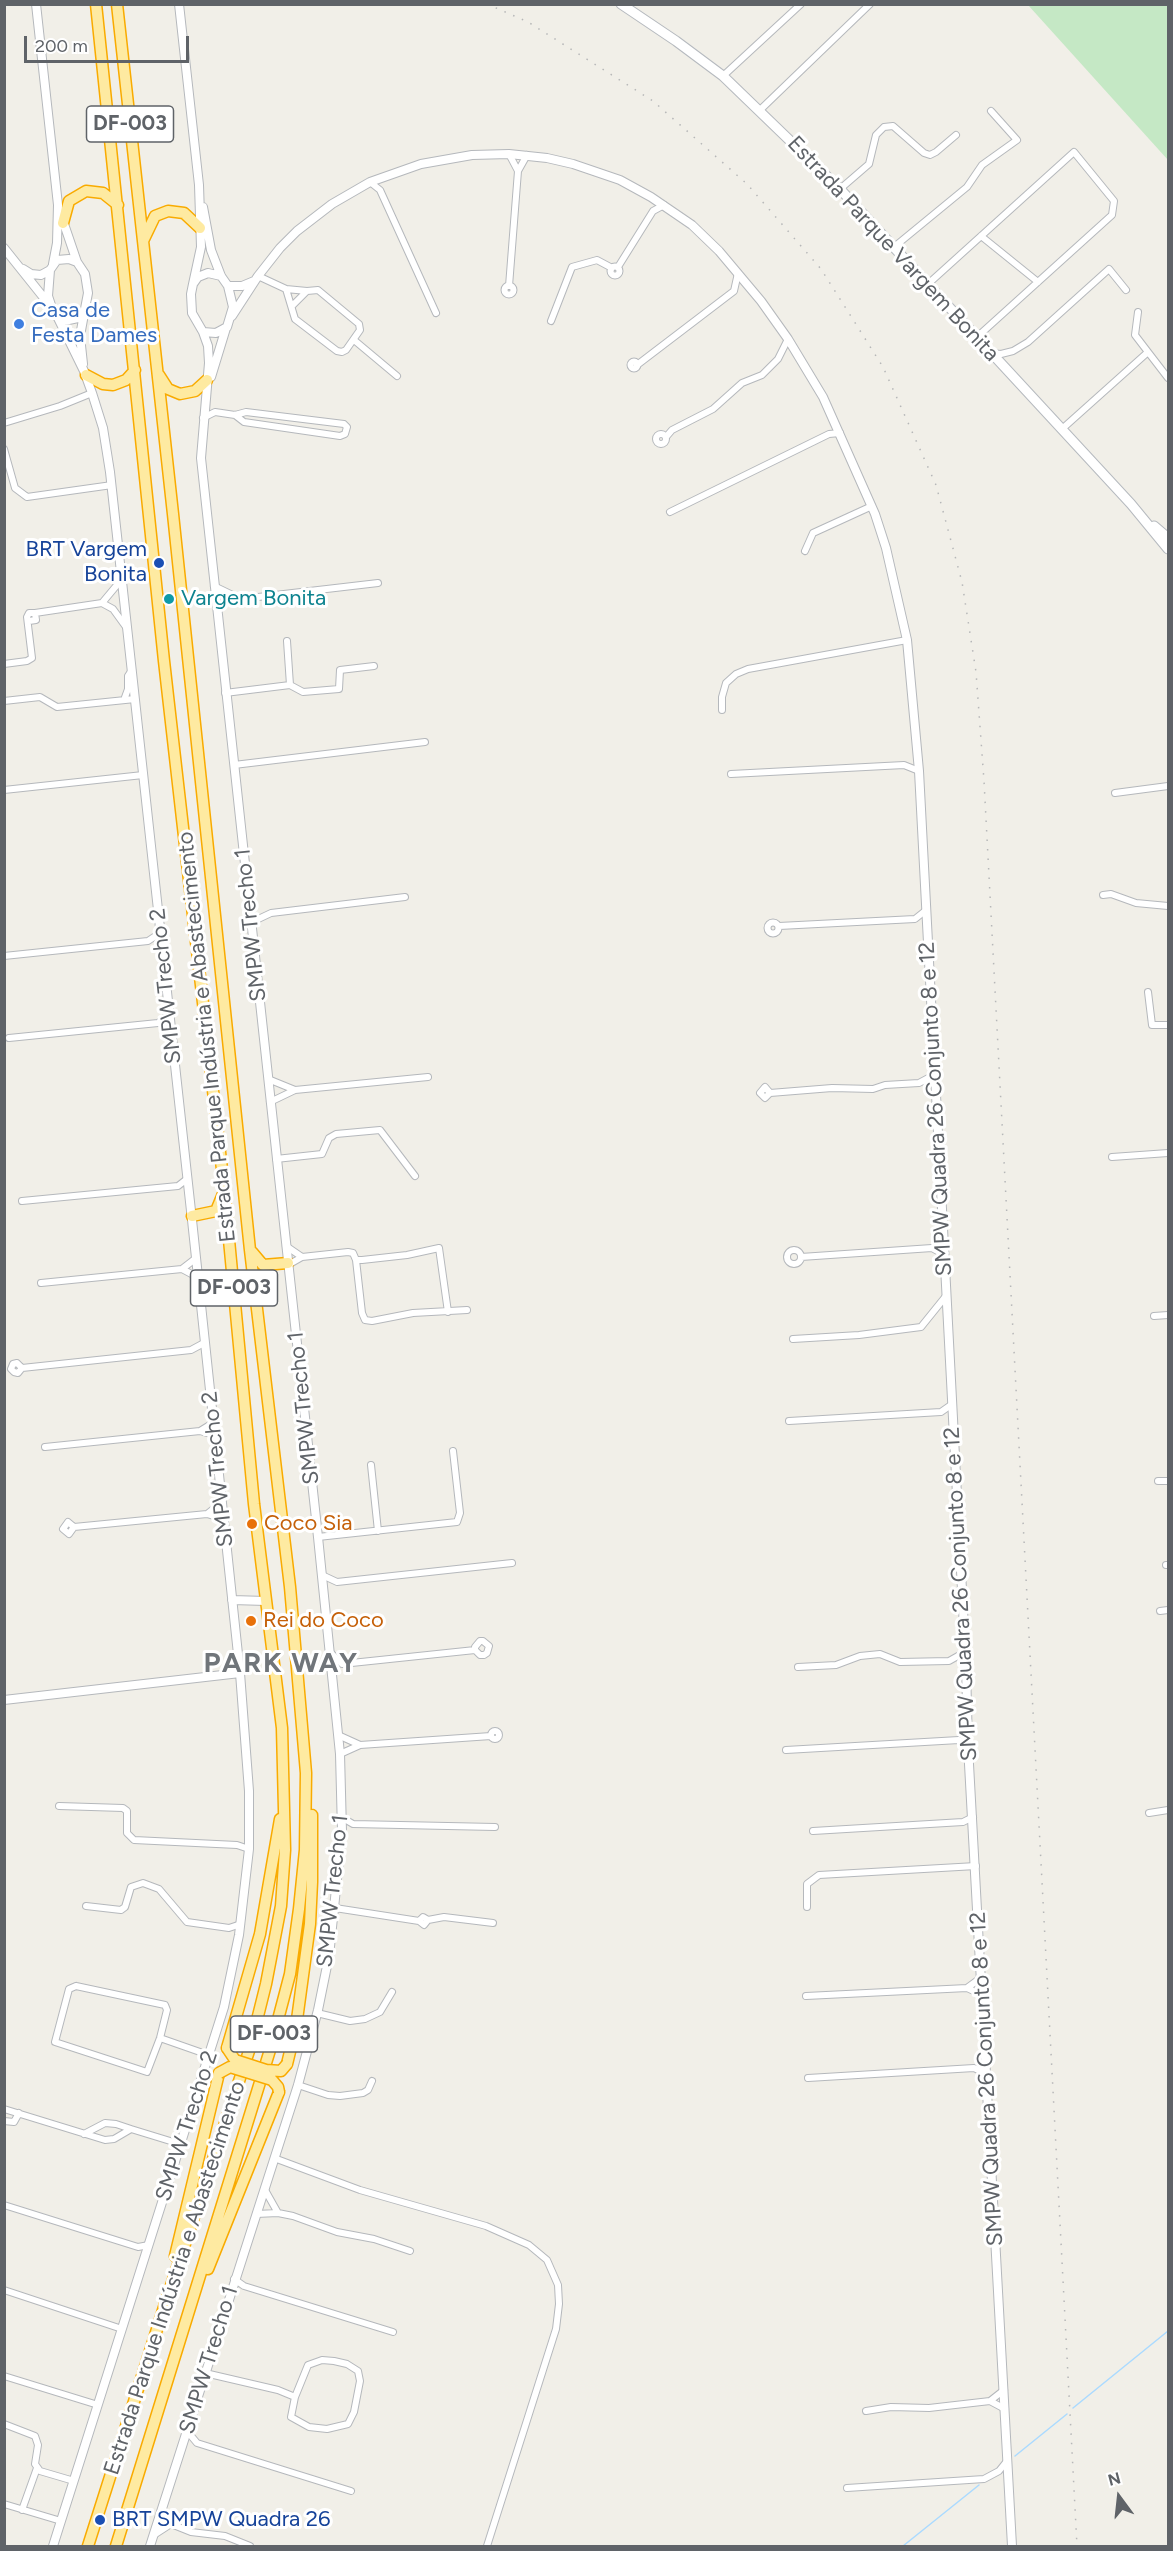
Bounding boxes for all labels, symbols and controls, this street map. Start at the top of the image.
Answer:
scale bar [27,24,192,62]
text: 200 m [35,35,88,57]
road number: DF-003 [86,106,174,142]
street label: Estrada Parque Vargem Bonita [782,131,1004,367]
place label: Casa de Festa Dames [31,298,157,350]
marker: Casa de Festa Dames [12,317,26,331]
place label: BRT Vargem Bonita [26,537,147,588]
marker: BRT Vargem Bonita [152,556,166,570]
place label: Vargem Bonita [181,586,326,612]
marker: Vargem Bonita [162,592,176,606]
street label: Estrada Parque Indústria e Abastecimento [172,830,242,1244]
street label: SMPW Trecho 1 [230,847,272,1003]
street label: SMPW Trecho 2 [145,907,187,1065]
street label: SMPW Quadra 26 Conjunto 8 e 12 [914,941,958,1277]
road number: DF-003 [190,1270,278,1306]
street label: SMPW Trecho 1 [283,1330,325,1486]
street label: SMPW Trecho 2 [197,1390,239,1548]
street label: SMPW Quadra 26 Conjunto 8 e 12 [939,1426,983,1762]
place label: Coco Sia [264,1511,353,1537]
marker: Coco Sia [245,1517,259,1531]
place label: Rei do Coco [263,1608,384,1634]
marker: Rei do Coco [244,1614,258,1628]
district label: PARK WAY [203,1647,359,1681]
street label: SMPW Trecho 1 [312,1813,354,1969]
street label: SMPW Quadra 26 Conjunto 8 e 12 [965,1911,1009,2247]
road number: DF-003 [230,2016,318,2052]
street label: SMPW Trecho 2 [150,2047,224,2205]
street label: Estrada Parque Indústria e Abastecimento [99,2078,251,2478]
street label: SMPW Trecho 1 [174,2283,244,2437]
north arrow [1089,2467,1149,2527]
text: N [1106,2468,1123,2490]
place label: BRT SMPW Quadra 26 [112,2507,331,2533]
marker: BRT SMPW Quadra 26 [93,2513,107,2527]

